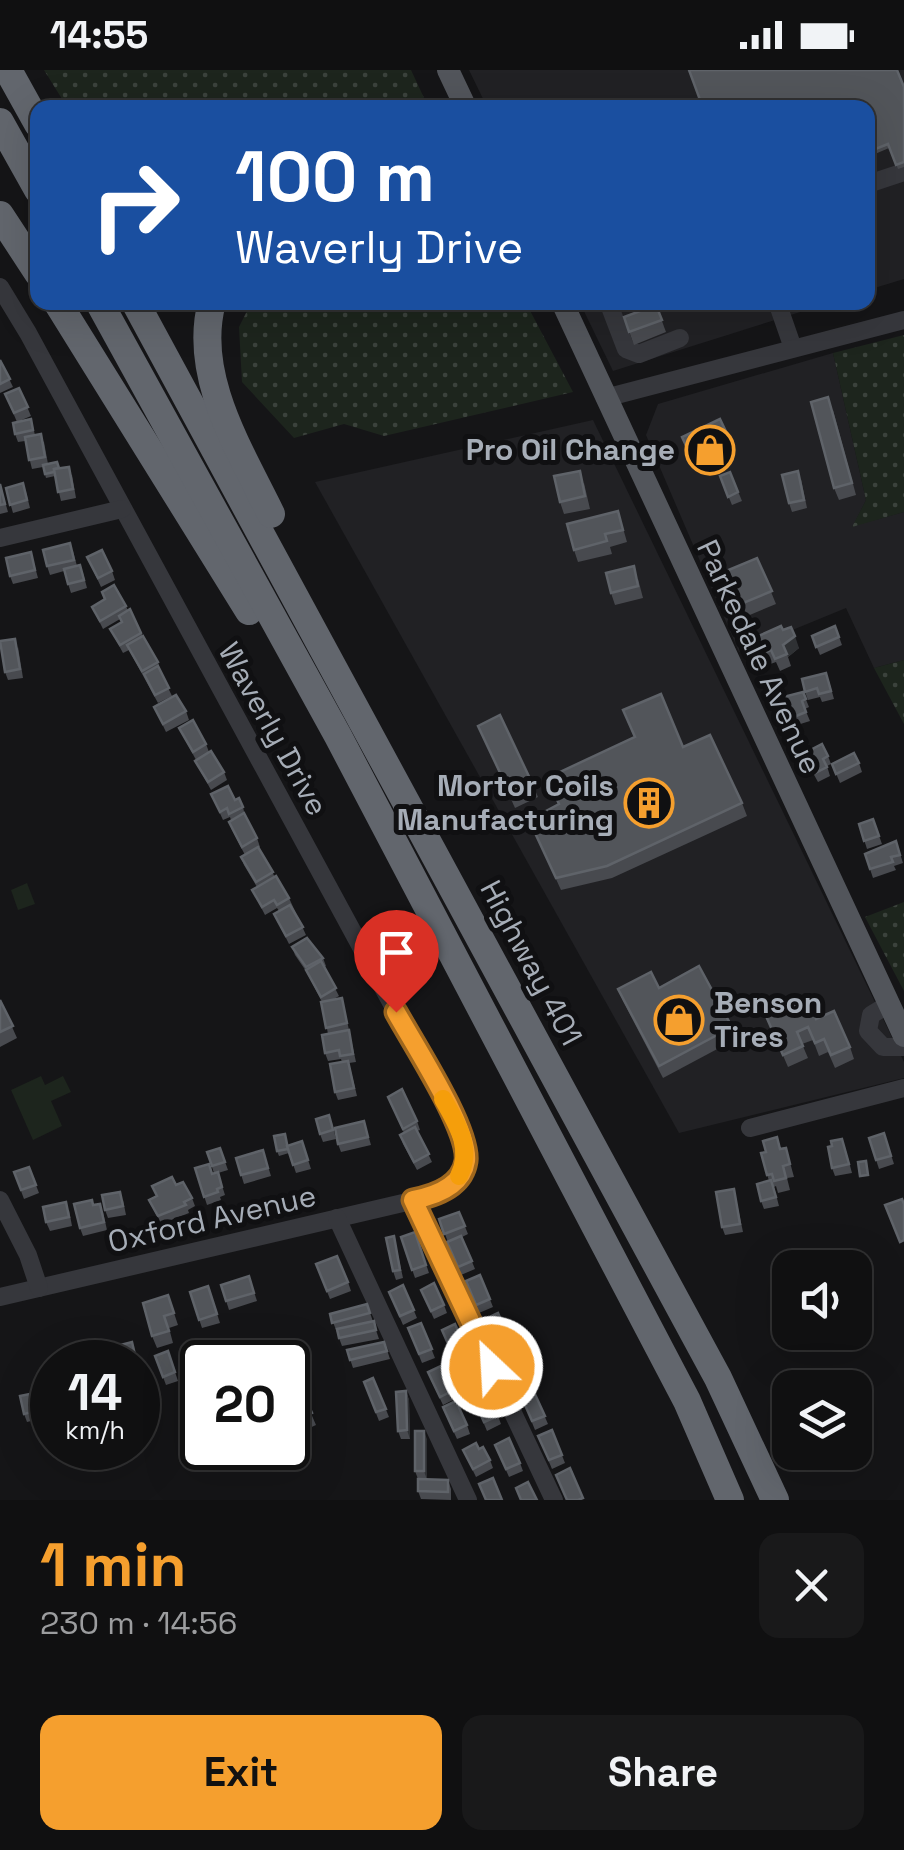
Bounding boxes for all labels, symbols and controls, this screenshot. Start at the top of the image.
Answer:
text: 14:55 [50,11,148,59]
text: 100 m [235,132,435,221]
icon: right [70,140,200,270]
text: Waverly Drive [235,219,523,276]
shop icon: Pro Oil Change [684,424,736,476]
place label: Pro Oil Change [466,430,675,469]
street label: Parkedale Avenue [688,533,831,780]
street label: Waverly Drive [210,635,337,822]
place label: Mortor Coils Manufacturing [397,766,614,839]
building icon: Mortor Coils Manufacturing [623,777,675,829]
street label: Highway 401 [472,873,591,1052]
pin [354,910,439,1013]
icon: arrive [369,925,424,980]
place label: Benson Tires [714,983,822,1056]
shop icon: Benson Tires [653,994,705,1046]
street label: Oxford Avenue [104,1176,320,1261]
map controls [772,1250,872,1470]
button: sound [772,1250,872,1350]
position arrow [440,1315,544,1419]
speed limit sign: 20 [180,1340,310,1470]
text: 14 [68,1361,122,1425]
button: layers [772,1370,872,1470]
text: km/h [65,1414,125,1446]
text: 1 min [40,1527,187,1604]
button: close [759,1533,864,1638]
text: 230 m · 14:56 [40,1603,237,1643]
button: Exit [40,1715,442,1830]
button: Share [462,1715,864,1830]

